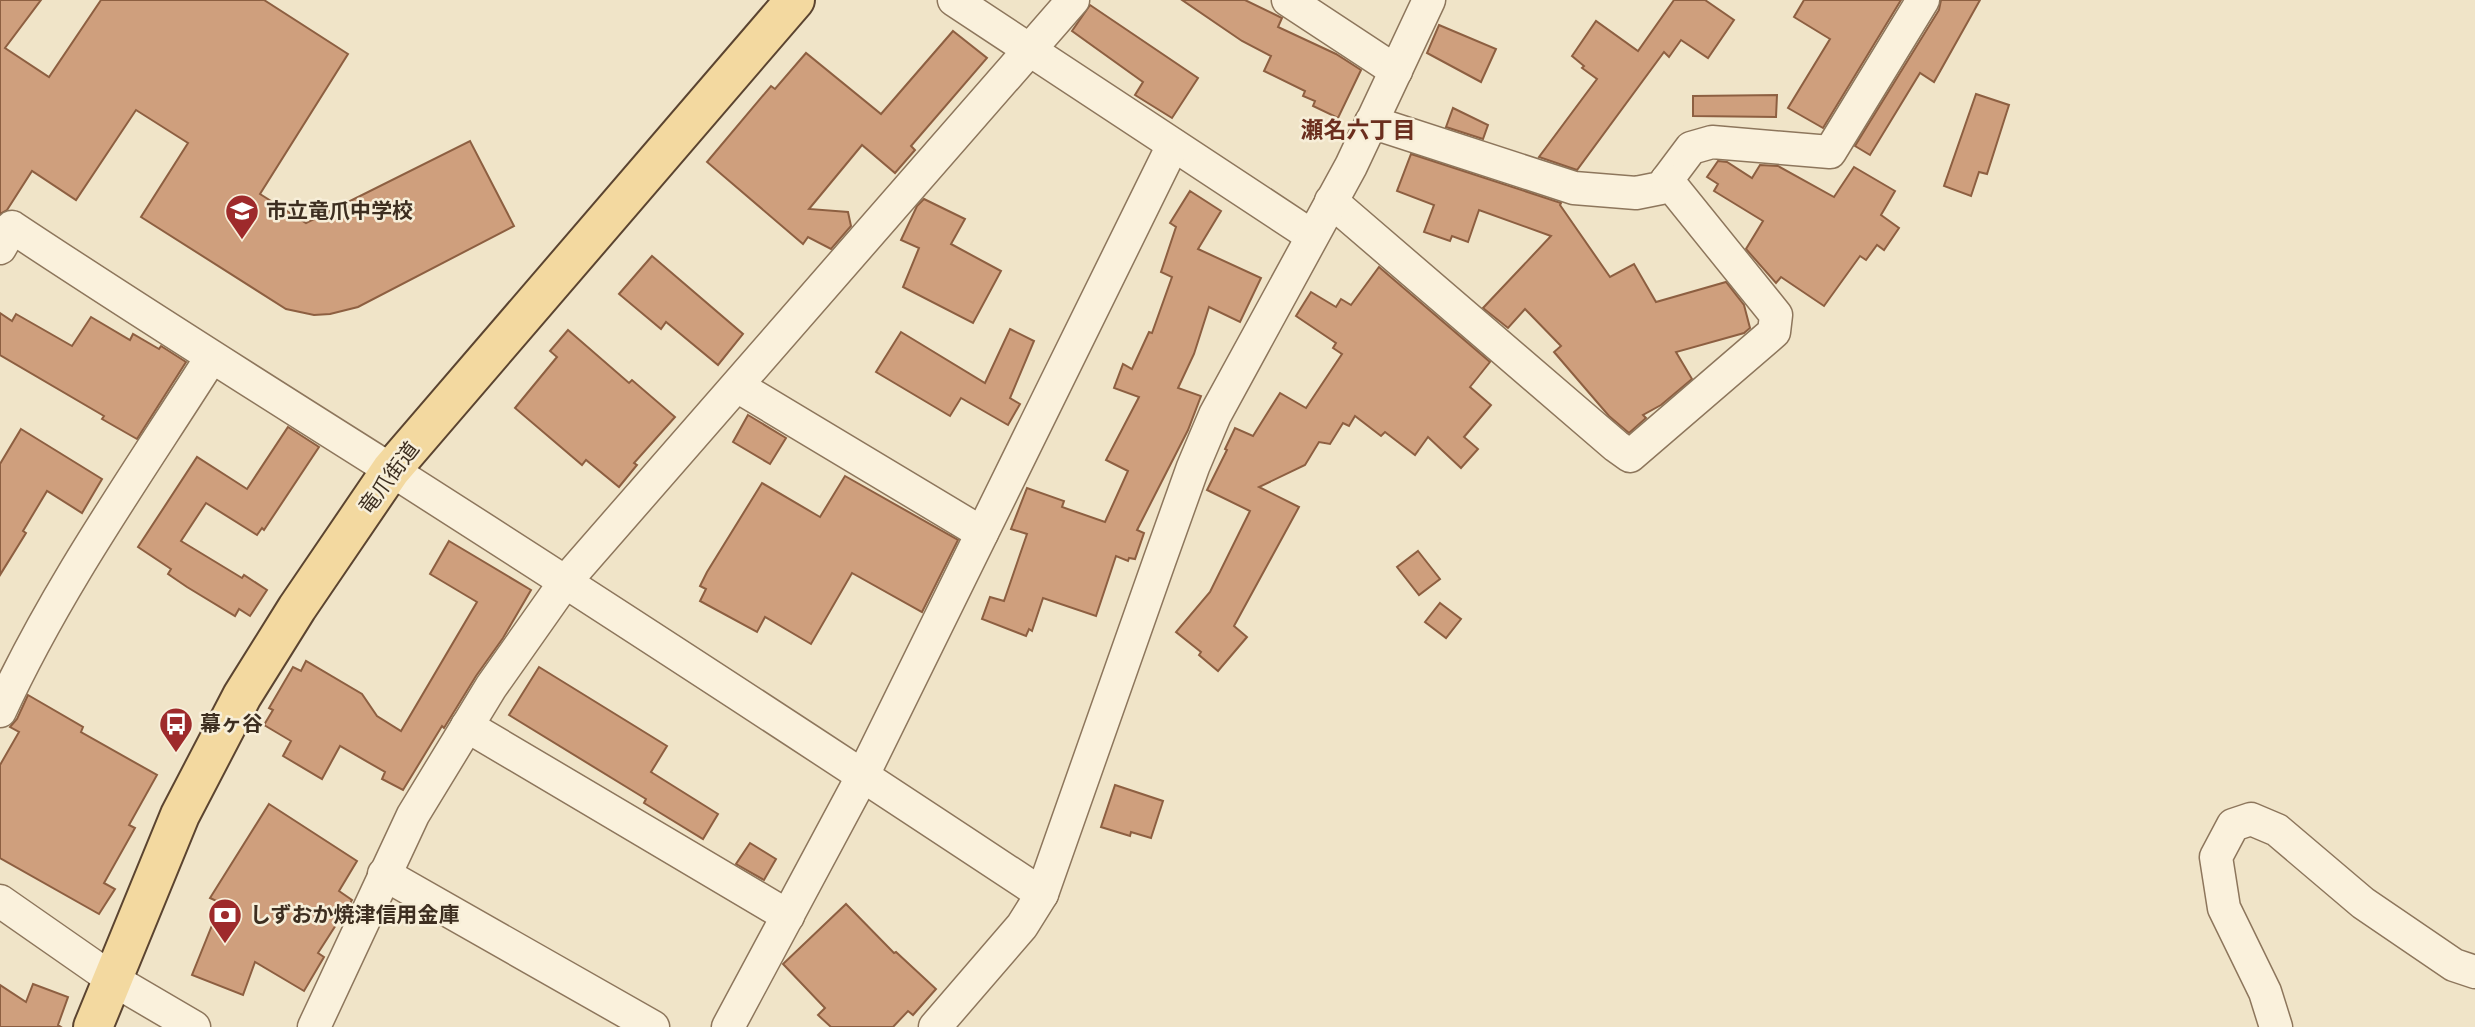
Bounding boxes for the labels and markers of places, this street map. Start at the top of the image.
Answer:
school or university icon: 市立竜爪中学校 [223,192,261,241]
place label: 市立竜爪中学校 [266,196,413,224]
bus stop icon: 幕ヶ谷 [157,705,195,754]
place label: 幕ヶ谷 [200,709,263,737]
bank icon: しずおか焼津信用金庫 [206,896,244,945]
place label: しずおか焼津信用金庫 [250,900,460,928]

